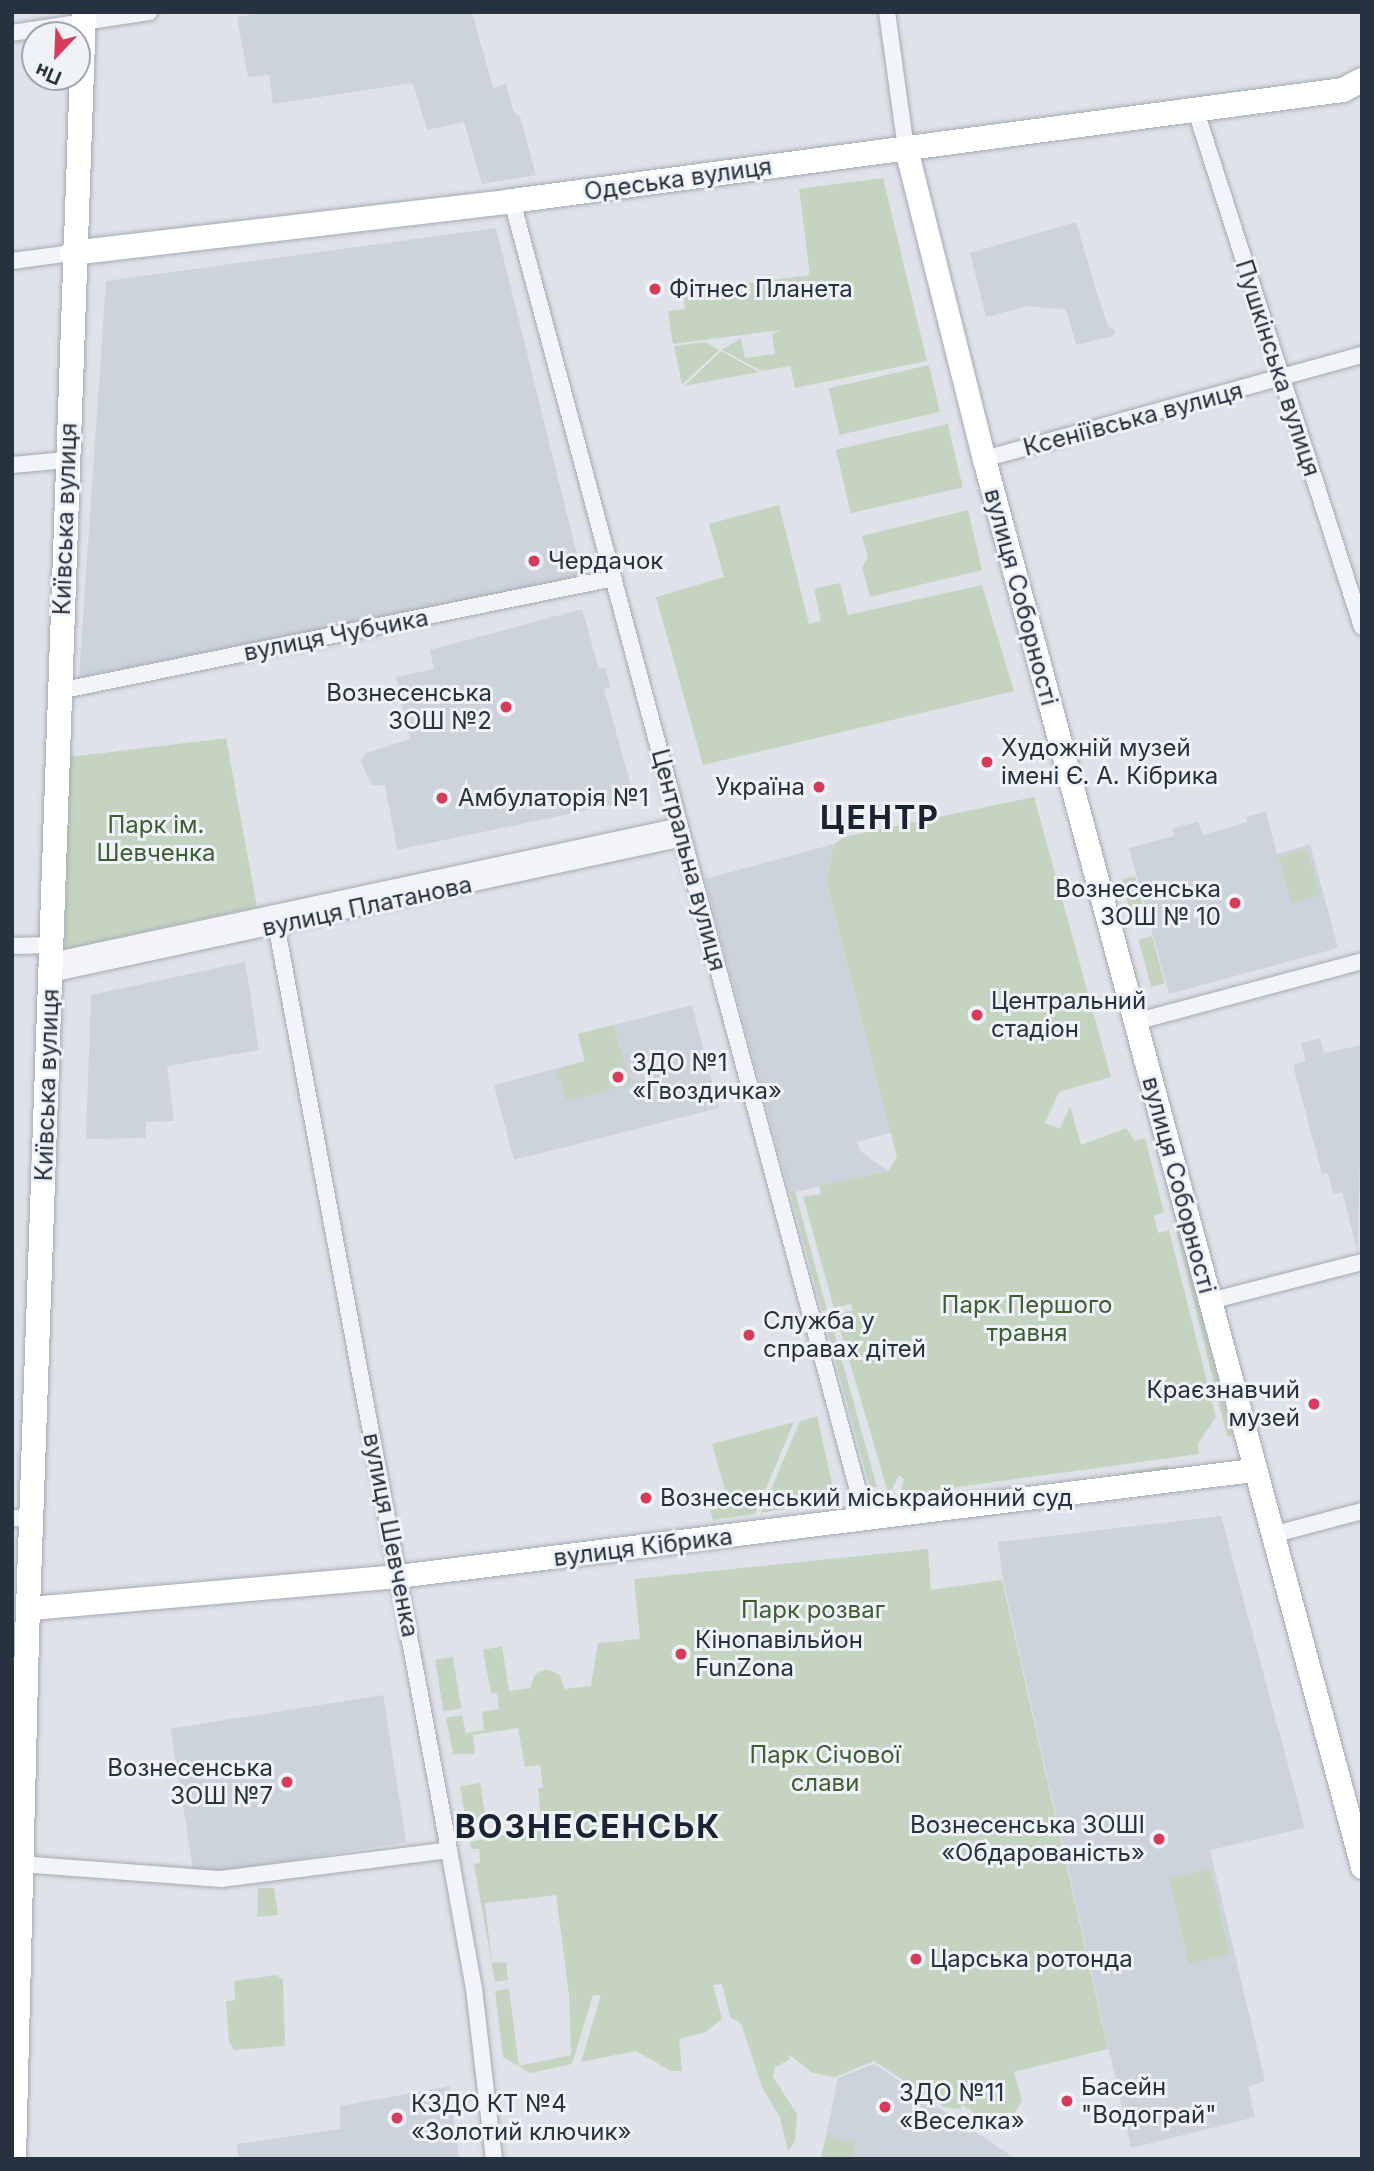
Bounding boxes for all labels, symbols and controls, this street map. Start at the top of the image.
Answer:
north arrow [21,21,91,91]
text: Пн [32,58,65,90]
street label: Одеська вулиця [582,152,774,206]
street label: Пушкінська вулиця [1229,256,1327,480]
place label: Фітнес Планета [669,275,853,303]
marker: Фітнес Планета [647,281,663,297]
street label: Ксеніївська вулиця [1020,376,1246,462]
street label: Київська вулиця [47,422,83,616]
street label: вулиця Соборності [978,485,1064,709]
place label: Чердачок [548,547,663,575]
marker: Чердачок [526,553,542,569]
street label: вулиця Чубчика [241,603,431,667]
place label: Вознесенська ЗОШ №2 [326,679,492,735]
marker: Вознесенська ЗОШ №2 [498,699,514,715]
place label: Художній музей імені Є. А. Кібрика [1001,734,1218,790]
street label: Центральна вулиця [646,746,732,974]
marker: Художній музей імені Є. А. Кібрика [979,754,995,770]
place label: Україна [715,773,805,801]
marker: Україна [811,779,827,795]
place label: Амбулаторія №1 [458,784,649,812]
marker: Амбулаторія №1 [432,788,452,808]
district label: ЦЕНТР [821,799,939,837]
park label: Парк ім. Шевченка [96,811,216,867]
street label: вулиця Платанова [259,870,475,942]
place label: Вознесенська ЗОШ № 10 [1055,875,1221,931]
marker: Вознесенська ЗОШ № 10 [1227,895,1243,911]
place label: Центральний стадіон [991,987,1146,1043]
street label: Київська вулиця [29,988,65,1182]
marker: Центральний стадіон [969,1007,985,1023]
place label: ЗДО №1 «Гвоздичка» [632,1049,782,1105]
marker: ЗДО №1 «Гвоздичка» [610,1069,626,1085]
street label: вулиця Соборності [1136,1073,1222,1297]
park label: Парк Першого травня [942,1291,1112,1347]
place label: Служба у справах дітей [763,1307,926,1363]
marker: Служба у справах дітей [741,1327,757,1343]
place label: Краєзнавчий музей [1147,1376,1300,1432]
marker: Краєзнавчий музей [1306,1396,1322,1412]
street label: вулиця Шевченка [357,1430,425,1640]
place label: Вознесенський міськрайонний суд [660,1484,1073,1512]
marker: Вознесенський міськрайонний суд [638,1490,654,1506]
street label: вулиця Кібрика [552,1522,734,1572]
park label: Парк розваг [741,1596,885,1624]
place label: Кінопавільйон FunZona [695,1626,863,1682]
marker: Кінопавільйон FunZona [673,1646,689,1662]
park label: Парк Січової слави [749,1741,901,1797]
place label: Вознесенська ЗОШ №7 [107,1754,273,1810]
marker: Вознесенська ЗОШ №7 [279,1774,295,1790]
district label: ВОЗНЕСЕНСЬК [456,1808,720,1846]
place label: Вознесенська ЗОШІ «Обдарованість» [910,1811,1145,1867]
marker: Вознесенська ЗОШІ «Обдарованість» [1151,1831,1167,1847]
place label: Царська ротонда [930,1945,1133,1973]
marker: Царська ротонда [908,1951,924,1967]
place label: Басейн "Водограй" [1081,2073,1216,2129]
place label: ЗДО №11 «Веселка» [899,2079,1025,2135]
place label: КЗДО КТ №4 «Золотий ключик» [411,2090,631,2146]
marker: Басейн "Водограй" [1059,2093,1075,2109]
marker: ЗДО №11 «Веселка» [877,2099,893,2115]
marker: КЗДО КТ №4 «Золотий ключик» [389,2110,405,2126]

